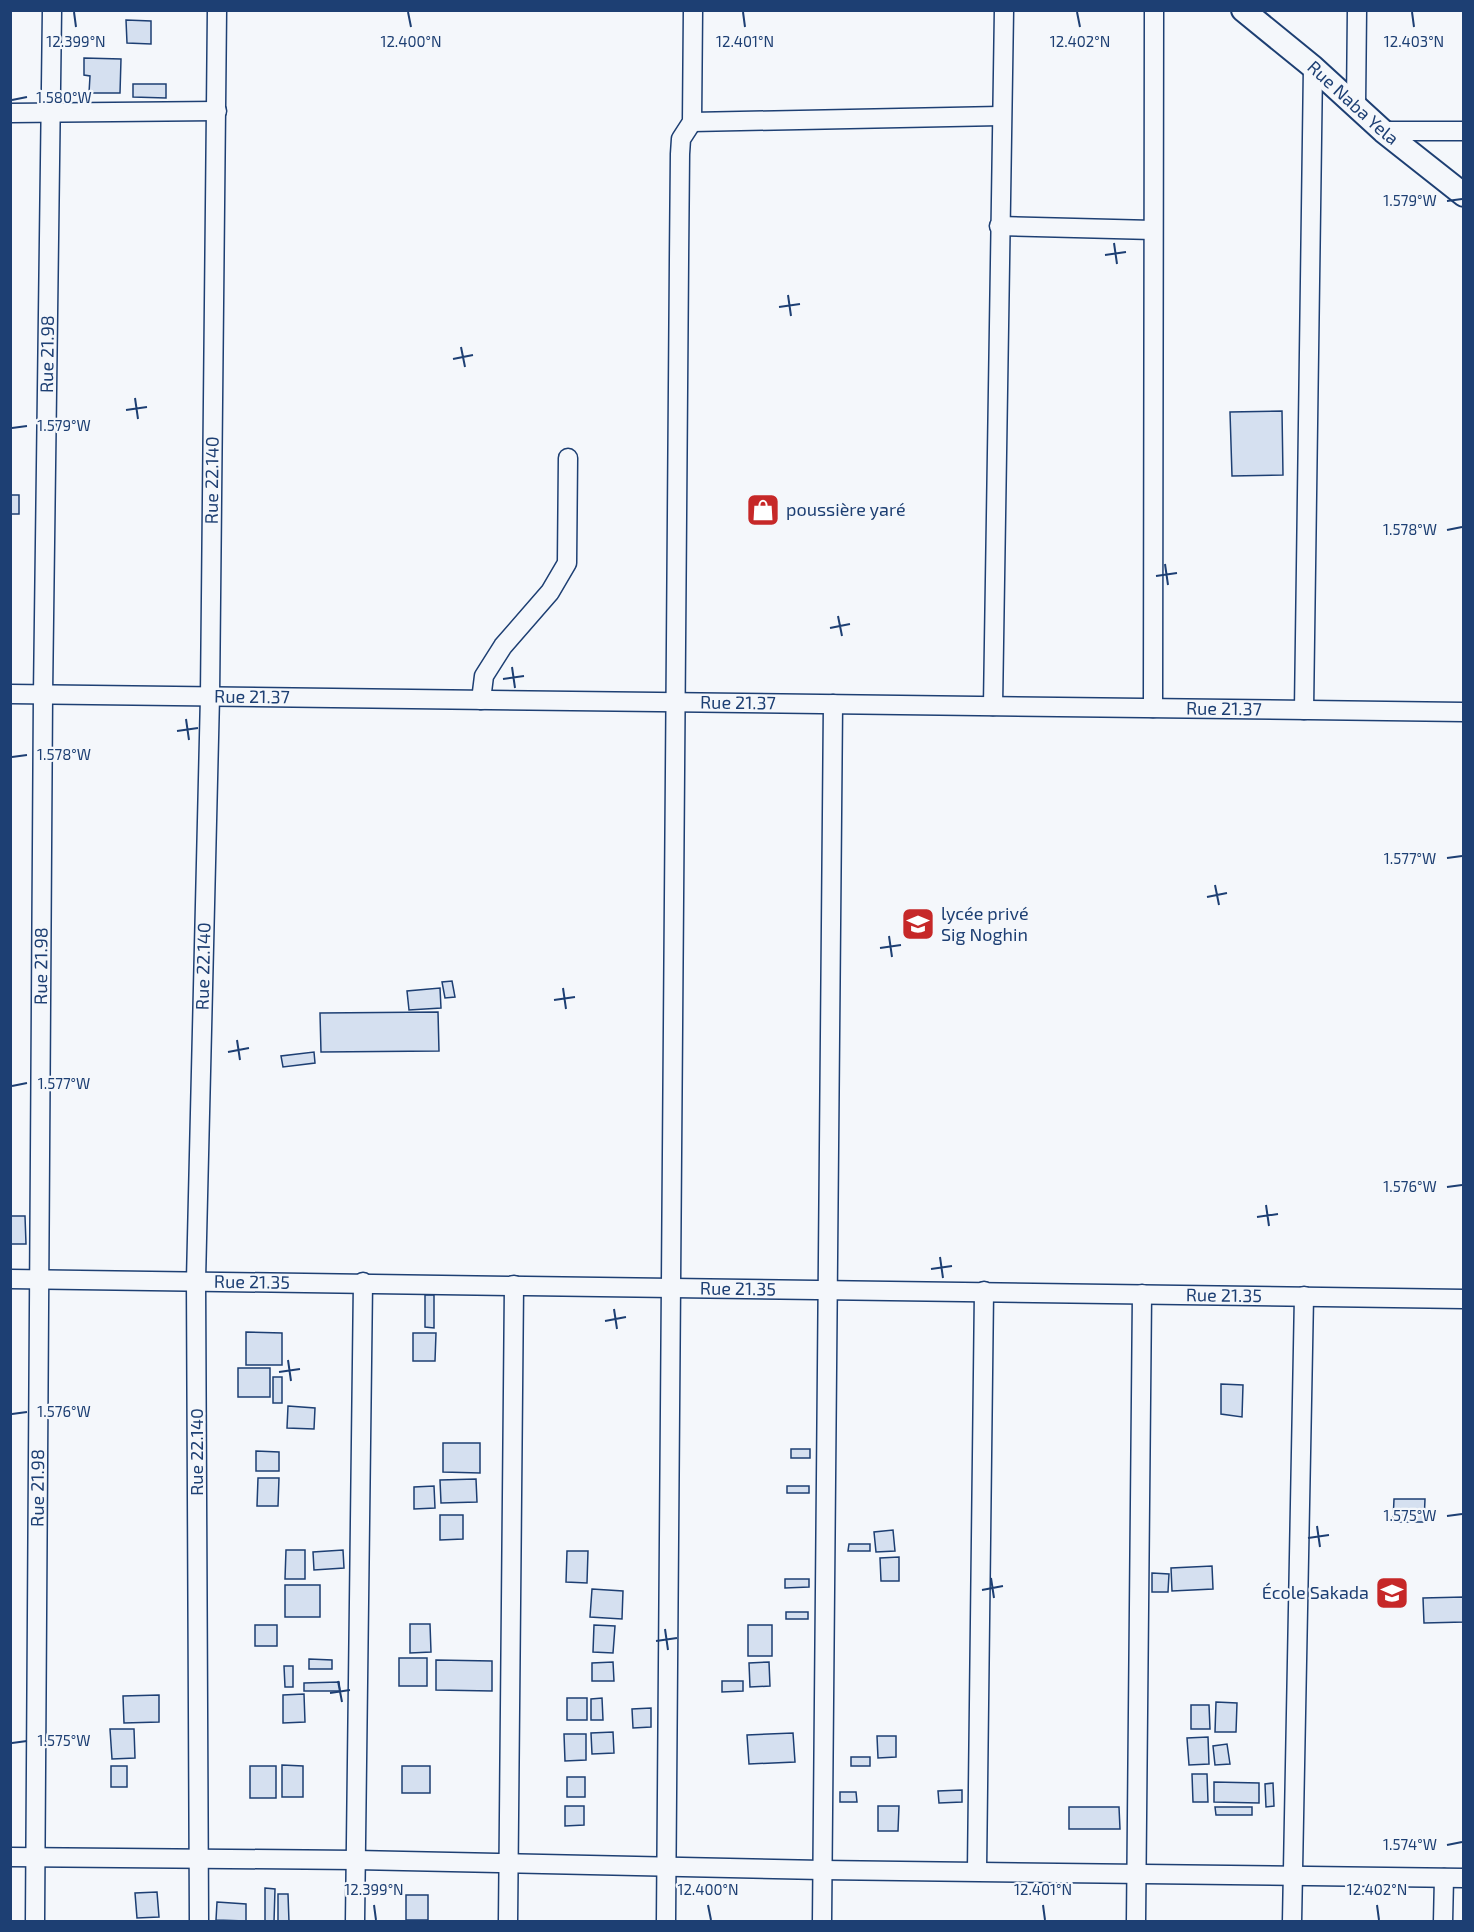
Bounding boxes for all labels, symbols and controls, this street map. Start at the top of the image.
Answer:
text: 12.399°N [46,32,106,50]
text: 12.400°N [380,32,442,50]
text: 12.401°N [716,32,774,50]
text: 12.402°N [1050,32,1110,50]
text: 12.403°N [1384,32,1444,50]
street label: Rue Naba Yela [1303,55,1403,149]
text: 1.580°W [36,88,92,106]
text: 1.579°W [1383,191,1437,209]
street label: Rue 21.98 [35,315,58,393]
text: 1.579°W [37,416,91,434]
street label: Rue 22.140 [200,436,223,524]
shop icon: poussière yaré [745,492,781,528]
place label: poussière yaré [786,498,906,520]
text: 1.578°W [1383,520,1437,538]
street label: Rue 21.37 [214,685,290,707]
street label: Rue 21.37 [700,691,776,713]
street label: Rue 21.37 [1186,697,1262,719]
text: 1.578°W [37,745,91,763]
text: 1.577°W [1384,849,1436,867]
place label: lycée privé Sig Noghin [941,902,1029,945]
school or university icon: lycée privé Sig Noghin [900,906,936,942]
street label: Rue 22.140 [190,922,215,1010]
street label: Rue 21.98 [29,927,51,1005]
text: 1.577°W [38,1074,90,1092]
text: 1.576°W [1383,1177,1437,1195]
street label: Rue 21.35 [214,1270,290,1293]
street label: Rue 21.35 [700,1276,776,1300]
street label: Rue 21.35 [1186,1283,1262,1306]
text: 1.576°W [37,1402,91,1420]
street label: Rue 22.140 [185,1408,207,1496]
street label: Rue 21.98 [26,1449,48,1527]
text: 1.575°W [1384,1506,1436,1524]
school or university icon: École Sakada [1374,1575,1410,1611]
place label: École Sakada [1262,1581,1369,1603]
text: 1.575°W [38,1731,90,1749]
text: 1.574°W [1383,1835,1437,1853]
text: 12.399°N [344,1880,404,1898]
text: 12.400°N [677,1880,739,1898]
text: 12.401°N [1014,1880,1072,1898]
text: 12.402°N [1347,1880,1407,1898]

